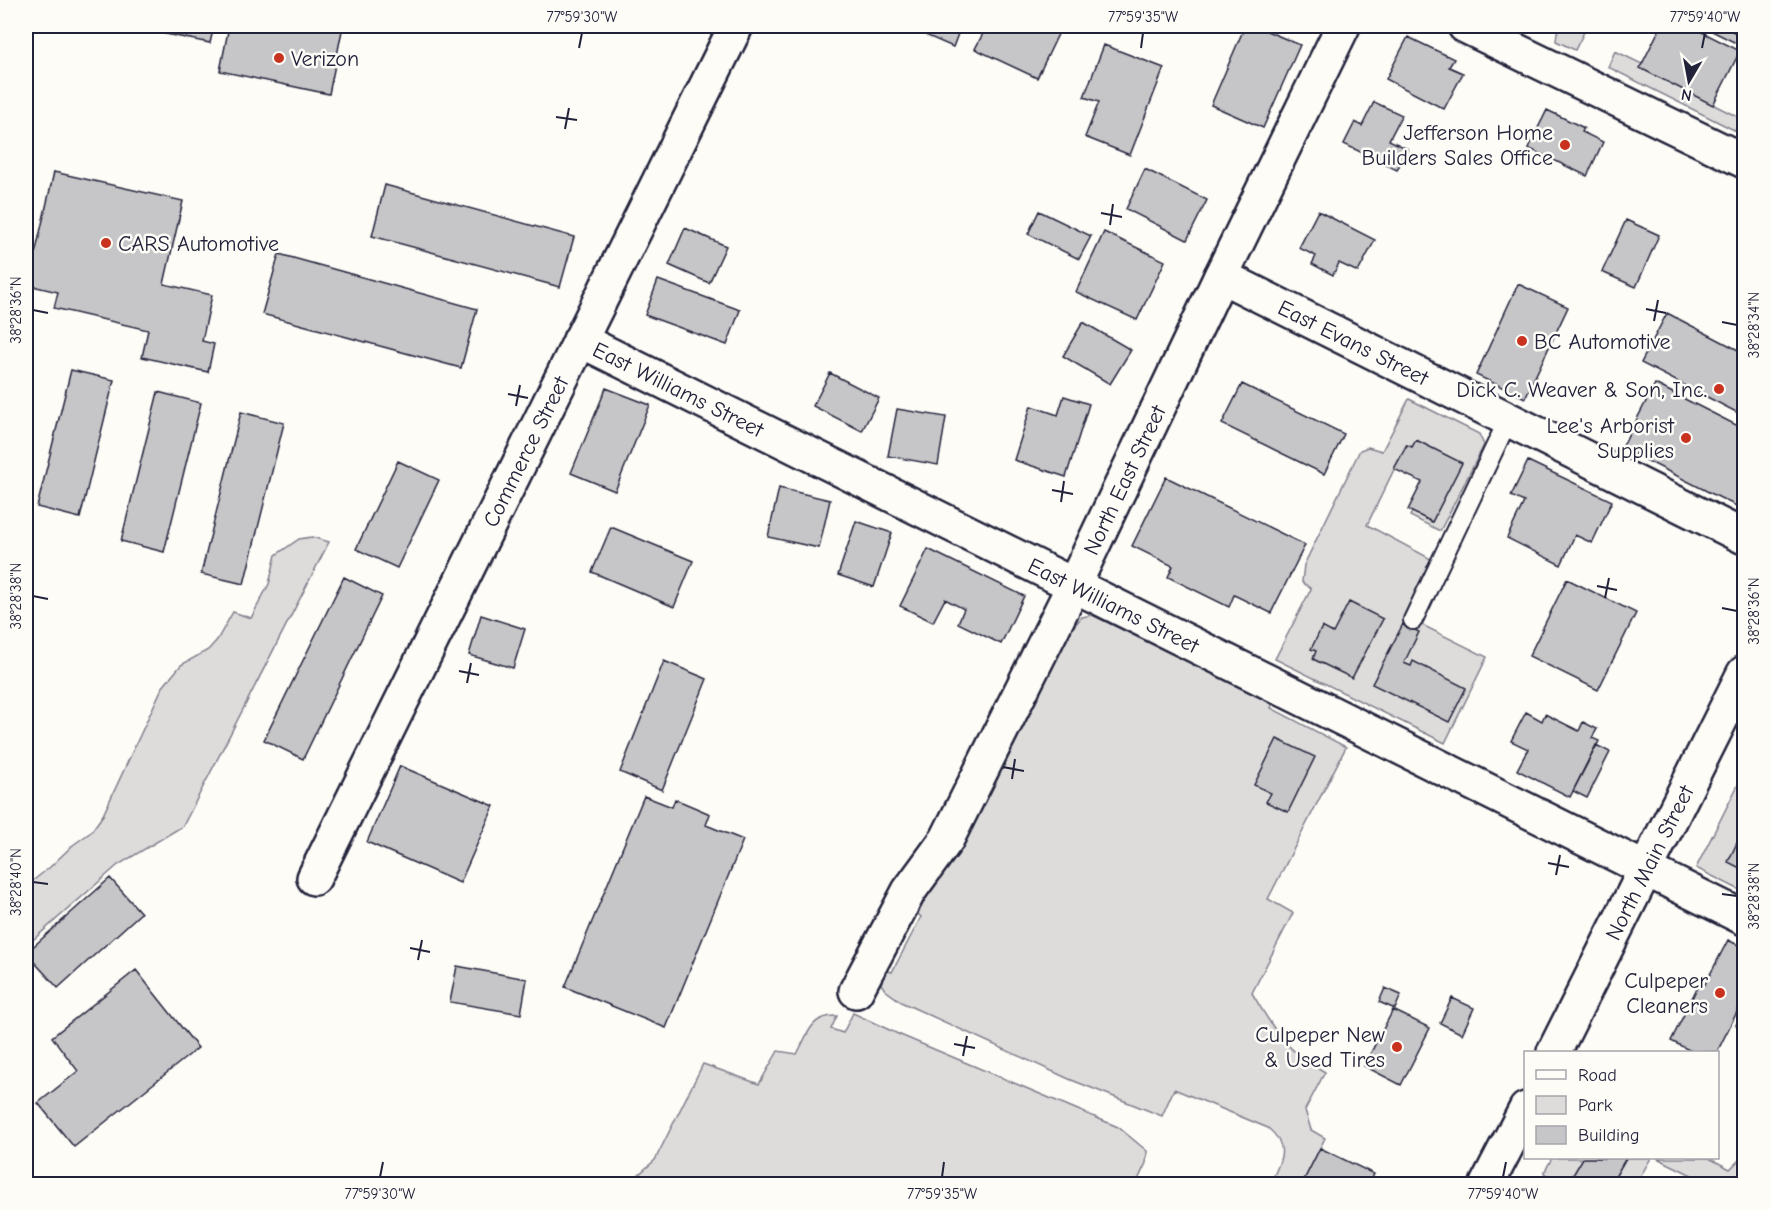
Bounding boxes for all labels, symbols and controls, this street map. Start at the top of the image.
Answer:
text: 77°59'30"W [547,8,617,26]
text: 77°59'35"W [1108,8,1178,26]
text: 77°59'40"W [1670,8,1740,26]
place label: Verizon [291,46,359,72]
marker: Verizon [272,51,286,65]
north arrow [1659,51,1719,111]
text: N [1680,85,1693,105]
place label: Jefferson Home Builders Sales Office [1362,120,1553,171]
marker: Jefferson Home Builders Sales Office [1558,138,1572,152]
place label: CARS Automotive [118,231,279,257]
marker: CARS Automotive [99,236,113,250]
text: 38°28'36"N [7,276,25,344]
text: 38°28'34"N [1745,292,1763,358]
street label: East Evans Street [1273,295,1433,392]
place label: BC Automotive [1534,329,1671,355]
marker: BC Automotive [1515,334,1529,348]
street label: East Williams Street [588,337,768,443]
street label: Commerce Street [478,372,575,532]
place label: Dick C. Weaver & Son, Inc. [1456,377,1707,403]
marker: Dick C. Weaver & Son, Inc. [1712,382,1726,396]
street label: North East Street [1078,401,1172,559]
place label: Lee's Arborist Supplies [1546,413,1675,464]
marker: Lee's Arborist Supplies [1679,431,1693,445]
street label: East Williams Street [1024,553,1204,660]
text: 38°28'38"N [7,563,25,629]
text: 38°28'36"N [1745,577,1763,645]
street label: North Main Street [1600,781,1700,945]
text: 38°28'40"N [7,848,25,916]
text: 38°28'38"N [1745,863,1763,929]
place label: Culpeper Cleaners [1624,968,1708,1019]
marker: Culpeper Cleaners [1713,986,1727,1000]
place label: Culpeper New & Used Tires [1255,1022,1385,1073]
marker: Culpeper New & Used Tires [1390,1040,1404,1054]
legend [1524,1051,1719,1159]
text: Road [1578,1065,1617,1086]
text: Park [1578,1095,1613,1116]
text: Building [1578,1125,1640,1146]
text: 77°59'30"W [345,1185,415,1203]
text: 77°59'35"W [907,1185,977,1203]
text: 77°59'40"W [1468,1185,1538,1203]

